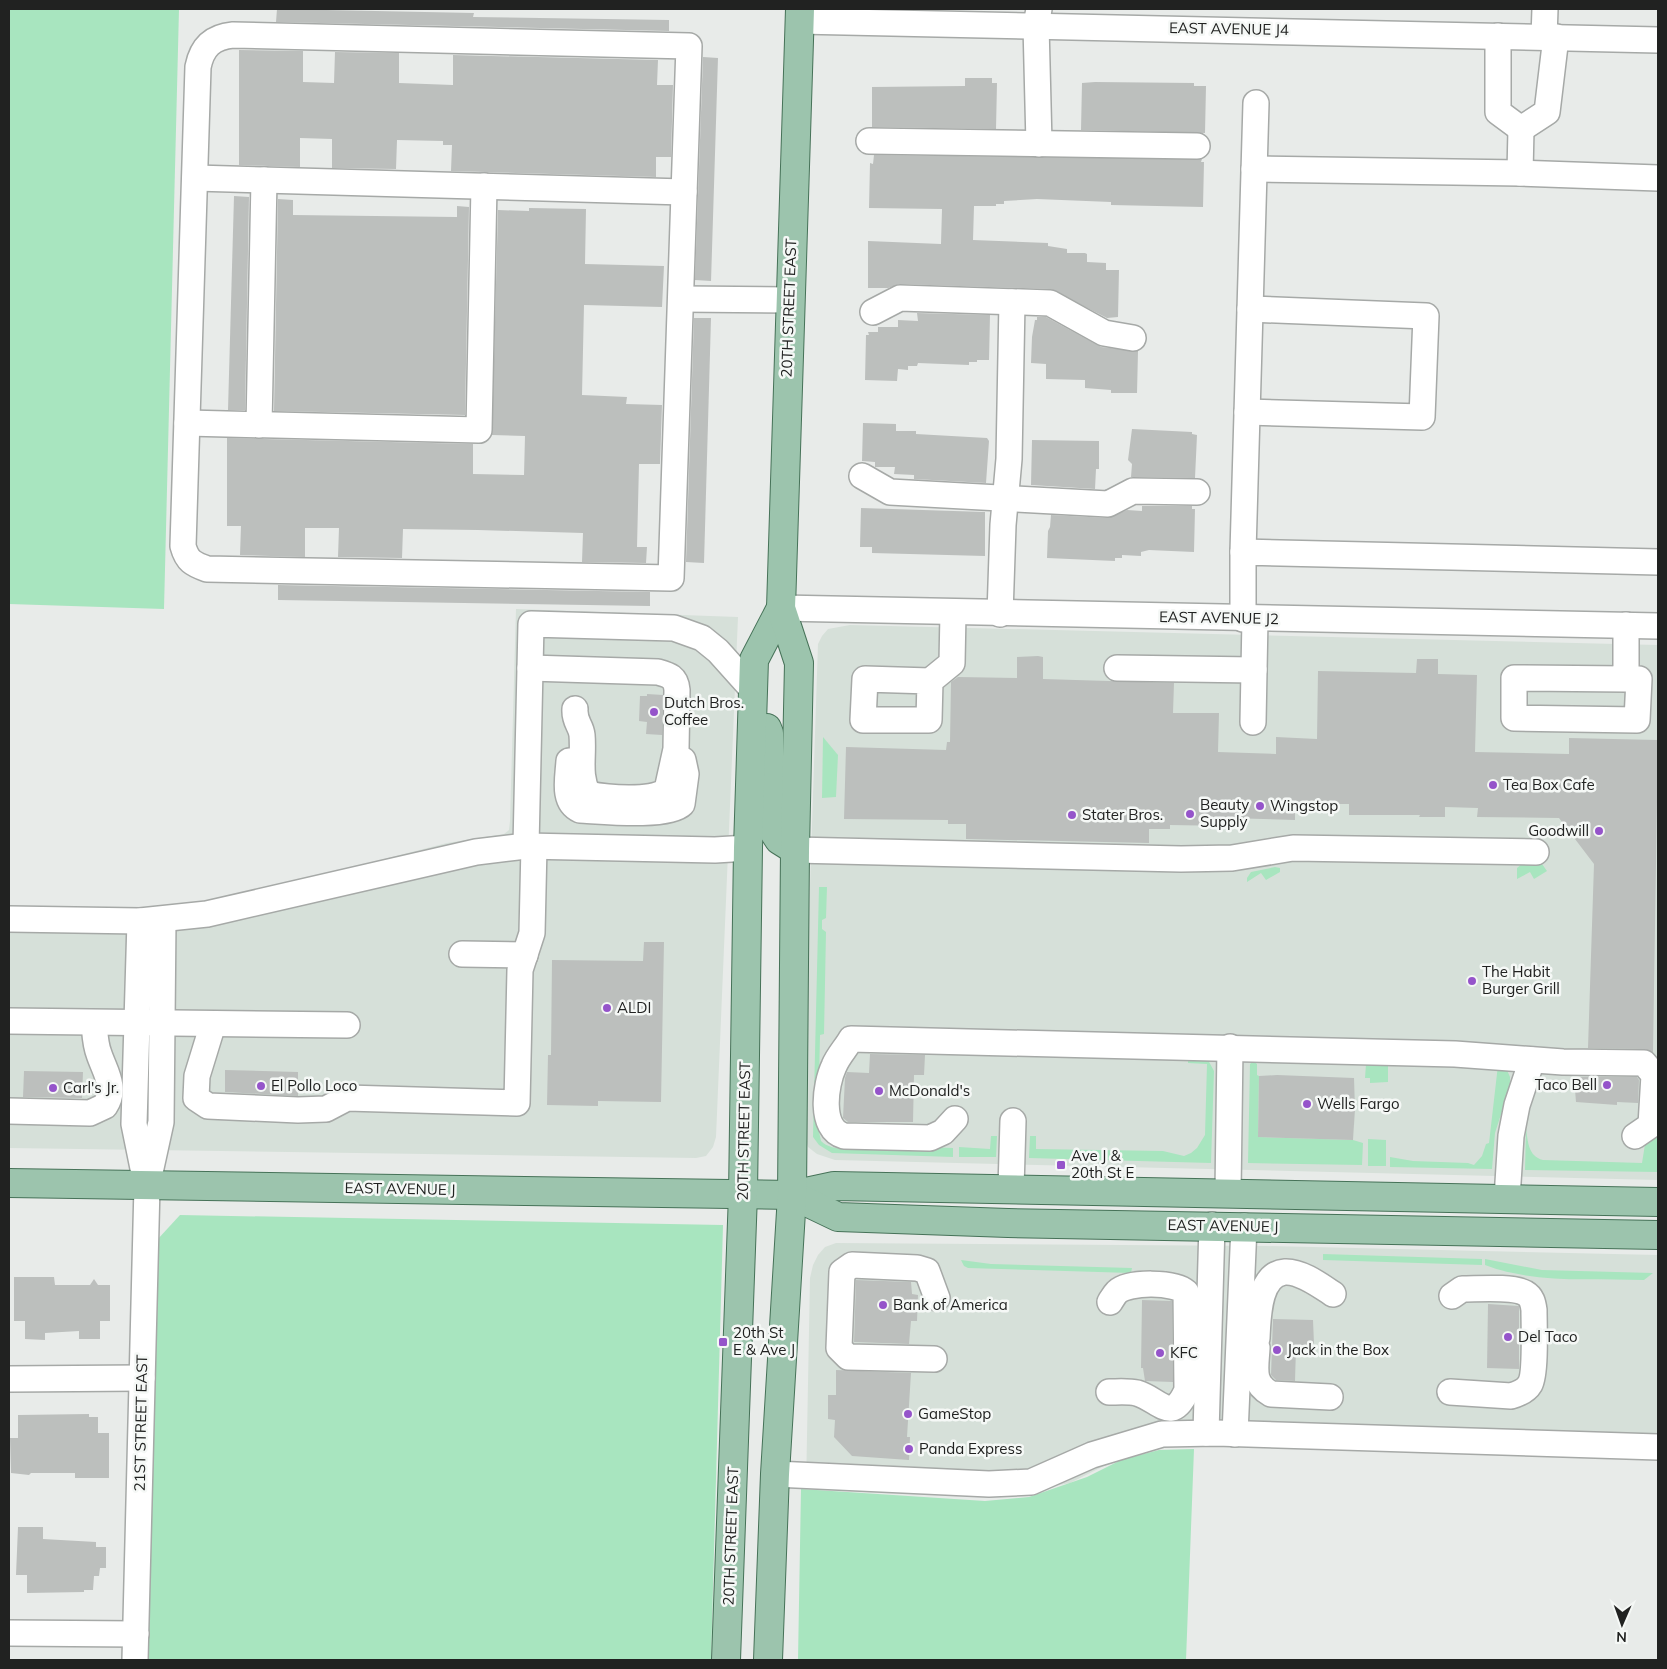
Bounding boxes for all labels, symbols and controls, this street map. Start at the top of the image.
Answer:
street label: EAST AVENUE J4 [1169,18,1289,39]
street label: 20TH STREET EAST [777,238,800,378]
street label: EAST AVENUE J2 [1159,607,1279,628]
place label: Dutch Bros. Coffee [664,693,744,729]
marker: Dutch Bros. Coffee [648,706,660,718]
place label: Tea Box Cafe [1503,775,1595,794]
marker: Tea Box Cafe [1487,779,1499,791]
place label: Beauty Supply [1200,795,1249,831]
place label: Wingstop [1270,796,1338,815]
marker: Wingstop [1254,800,1266,812]
place label: Stater Bros. [1082,805,1163,824]
marker: Beauty Supply [1184,808,1196,820]
marker: Stater Bros. [1066,809,1078,821]
place label: Goodwill [1528,821,1589,840]
marker: Goodwill [1593,825,1605,837]
place label: The Habit Burger Grill [1482,962,1560,998]
marker: The Habit Burger Grill [1466,975,1478,987]
place label: ALDI [617,998,651,1017]
marker: ALDI [601,1002,613,1014]
street label: 20TH STREET EAST [733,1061,754,1201]
place label: Taco Bell [1535,1075,1597,1094]
place label: El Pollo Loco [271,1076,357,1095]
place label: Carl's Jr. [63,1078,119,1097]
marker: Taco Bell [1601,1079,1613,1091]
marker: El Pollo Loco [255,1080,267,1092]
place label: McDonald's [889,1081,970,1100]
marker: Carl's Jr. [47,1082,59,1094]
marker: McDonald's [873,1085,885,1097]
place label: Wells Fargo [1317,1094,1400,1113]
marker: Wells Fargo [1301,1098,1313,1110]
place label: Ave J & 20th St E [1071,1146,1134,1182]
marker: Ave J & 20th St E [1055,1159,1067,1171]
street label: EAST AVENUE J [344,1178,456,1199]
street label: EAST AVENUE J [1167,1215,1279,1236]
place label: Bank of America [893,1295,1008,1314]
marker: Bank of America [877,1299,889,1311]
place label: 20th St E & Ave J [733,1323,795,1359]
place label: Del Taco [1518,1327,1578,1346]
marker: Del Taco [1502,1331,1514,1343]
marker: 20th St E & Ave J [717,1336,729,1348]
place label: Jack in the Box [1287,1340,1389,1359]
place label: KFC [1170,1343,1198,1362]
marker: Jack in the Box [1271,1344,1283,1356]
marker: KFC [1154,1347,1166,1359]
street label: 21ST STREET EAST [130,1354,151,1492]
place label: GameStop [918,1404,991,1423]
marker: GameStop [902,1408,914,1420]
place label: Panda Express [919,1439,1022,1458]
marker: Panda Express [903,1443,915,1455]
street label: 20TH STREET EAST [719,1466,742,1606]
north arrow [1597,1599,1647,1649]
text: N [1616,1628,1627,1646]

